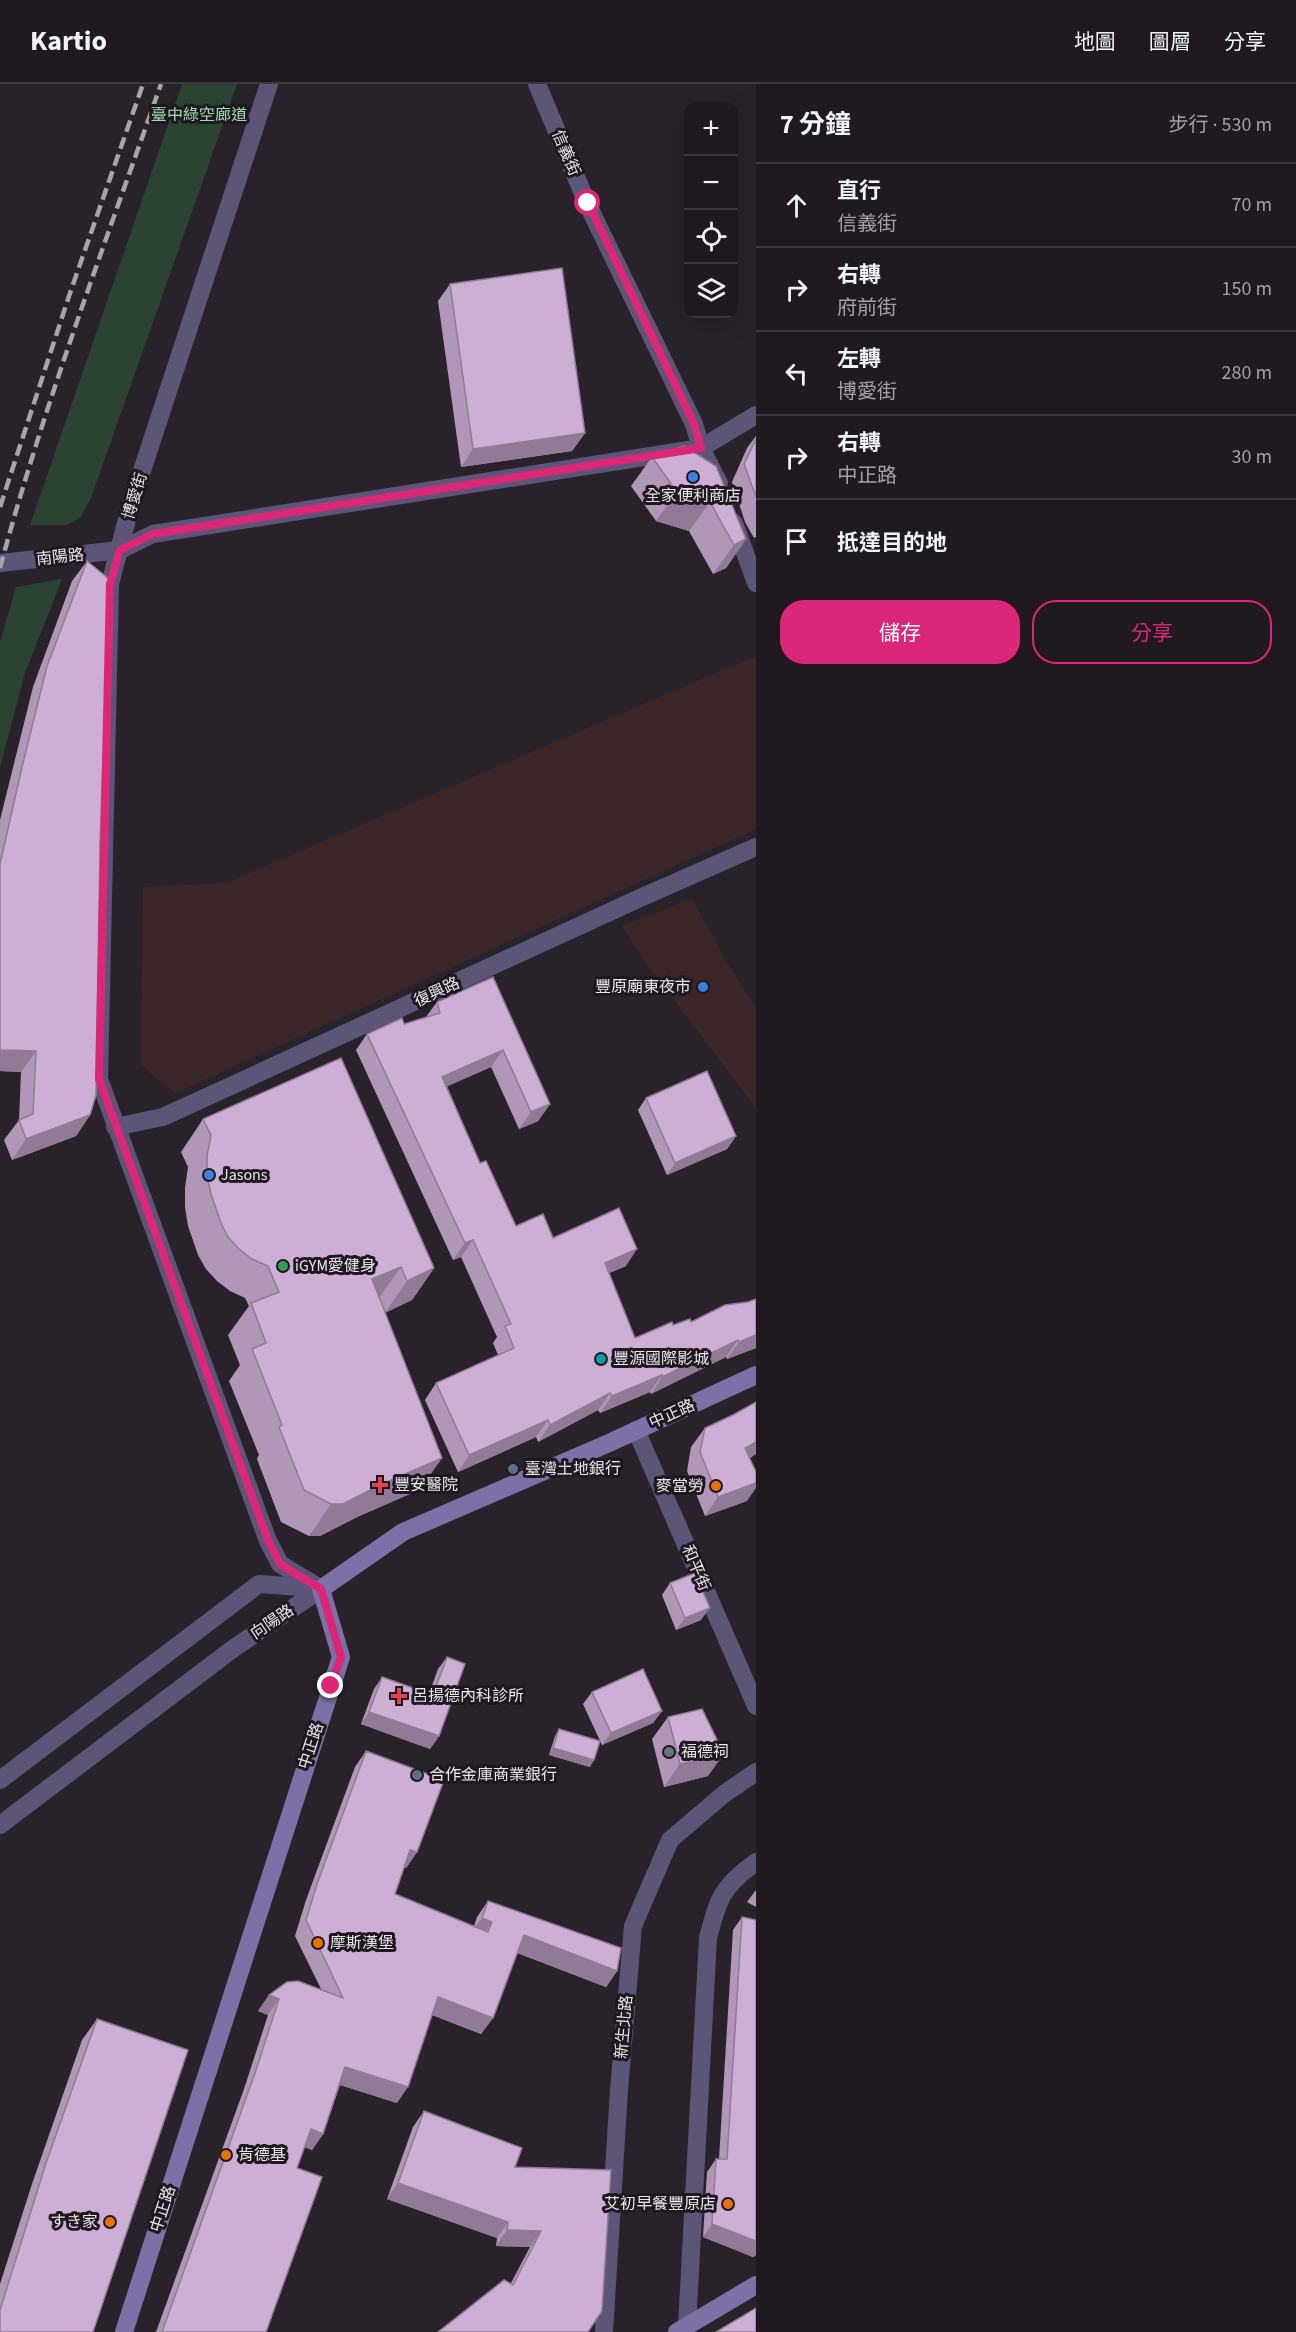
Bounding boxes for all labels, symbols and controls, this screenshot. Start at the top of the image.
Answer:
text: Kartio [30,21,107,61]
text: 地圖 [1074,27,1116,57]
text: 圖層 [1149,27,1191,57]
text: 分享 [1224,27,1266,57]
map controls [684,102,738,318]
button: + [684,102,738,156]
park label: 臺中綠空廊道 [151,104,247,126]
text: 7 分鐘 [780,106,851,143]
text: 步行 · 530 m [1169,111,1272,139]
street label: 信義街 [546,127,586,179]
button: − [684,156,738,210]
text: 直行 [837,175,881,207]
route start [574,189,600,215]
icon: ahead [780,189,813,222]
text: 70 m [1232,191,1272,219]
button: locate [684,210,738,264]
text: 信義街 [837,210,897,238]
text: 右轉 [837,259,881,291]
button: layers [684,264,738,318]
icon: right [780,273,813,306]
text: 150 m [1222,275,1272,303]
text: 府前街 [837,294,897,322]
text: 左轉 [837,343,881,375]
icon: left [780,357,813,390]
text: 280 m [1222,359,1272,387]
text: 博愛街 [837,378,897,406]
text: 右轉 [837,427,881,459]
icon: right [780,441,813,474]
text: 30 m [1232,443,1272,471]
text: 中正路 [837,462,897,490]
street label: 博愛街 [117,470,153,522]
marker: 全家便利商店 [686,470,700,484]
place label: 全家便利商店 [645,485,741,507]
icon: arrive [780,525,813,558]
text: 抵達目的地 [837,527,947,559]
street label: 南陽路 [35,544,85,570]
button: 儲存 [780,600,1020,664]
button: 分享 [1032,600,1272,664]
street label: 復興路 [411,972,463,1012]
place label: 豐原廟東夜市 [595,976,691,998]
marker: 豐原廟東夜市 [696,980,710,994]
place label: Jasons [221,1164,268,1186]
marker: Jasons [202,1168,216,1182]
place label: iGYM愛健身 [295,1255,376,1277]
marker: iGYM愛健身 [276,1259,290,1273]
place label: 豐源國際影城 [613,1348,709,1370]
marker: 豐源國際影城 [594,1352,608,1366]
street label: 中正路 [646,1394,698,1434]
place label: 臺灣土地銀行 [525,1458,621,1480]
marker: 臺灣土地銀行 [506,1462,520,1476]
place label: 豐安醫院 [394,1474,458,1496]
place label: 麥當勞 [656,1475,704,1497]
marker: 豐安醫院 [371,1476,389,1494]
marker: 麥當勞 [709,1479,723,1493]
street label: 和平街 [676,1542,716,1594]
street label: 向陽路 [246,1599,298,1645]
route end [317,1672,343,1698]
place label: 呂揚德內科診所 [412,1685,524,1707]
marker: 呂揚德內科診所 [390,1687,408,1705]
street label: 中正路 [293,1720,329,1772]
place label: 福德祠 [681,1741,729,1763]
marker: 福德祠 [662,1745,676,1759]
place label: 合作金庫商業銀行 [429,1764,557,1786]
marker: 合作金庫商業銀行 [410,1768,424,1782]
place label: 摩斯漢堡 [330,1932,394,1954]
marker: 摩斯漢堡 [311,1936,325,1950]
street label: 新生北路 [610,1994,638,2060]
place label: 肯德基 [238,2144,286,2166]
marker: 肯德基 [219,2148,233,2162]
street label: 中正路 [145,2183,181,2235]
place label: 艾初早餐豐原店 [604,2193,716,2215]
marker: 艾初早餐豐原店 [721,2197,735,2211]
place label: すき家 [50,2211,98,2233]
marker: すき家 [103,2215,117,2229]

